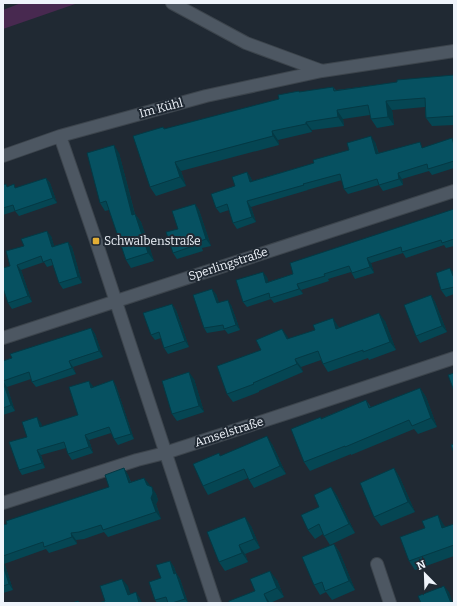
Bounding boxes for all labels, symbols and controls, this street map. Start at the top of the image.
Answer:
street label: Im Kühl [138,95,185,121]
place label: Schwalbenstraße [104,234,200,248]
marker: Schwalbenstraße [91,236,101,246]
street label: Sperlingstraße [187,245,269,283]
street label: Amselstraße [193,414,265,450]
north arrow [405,554,445,594]
text: N [415,557,428,573]

